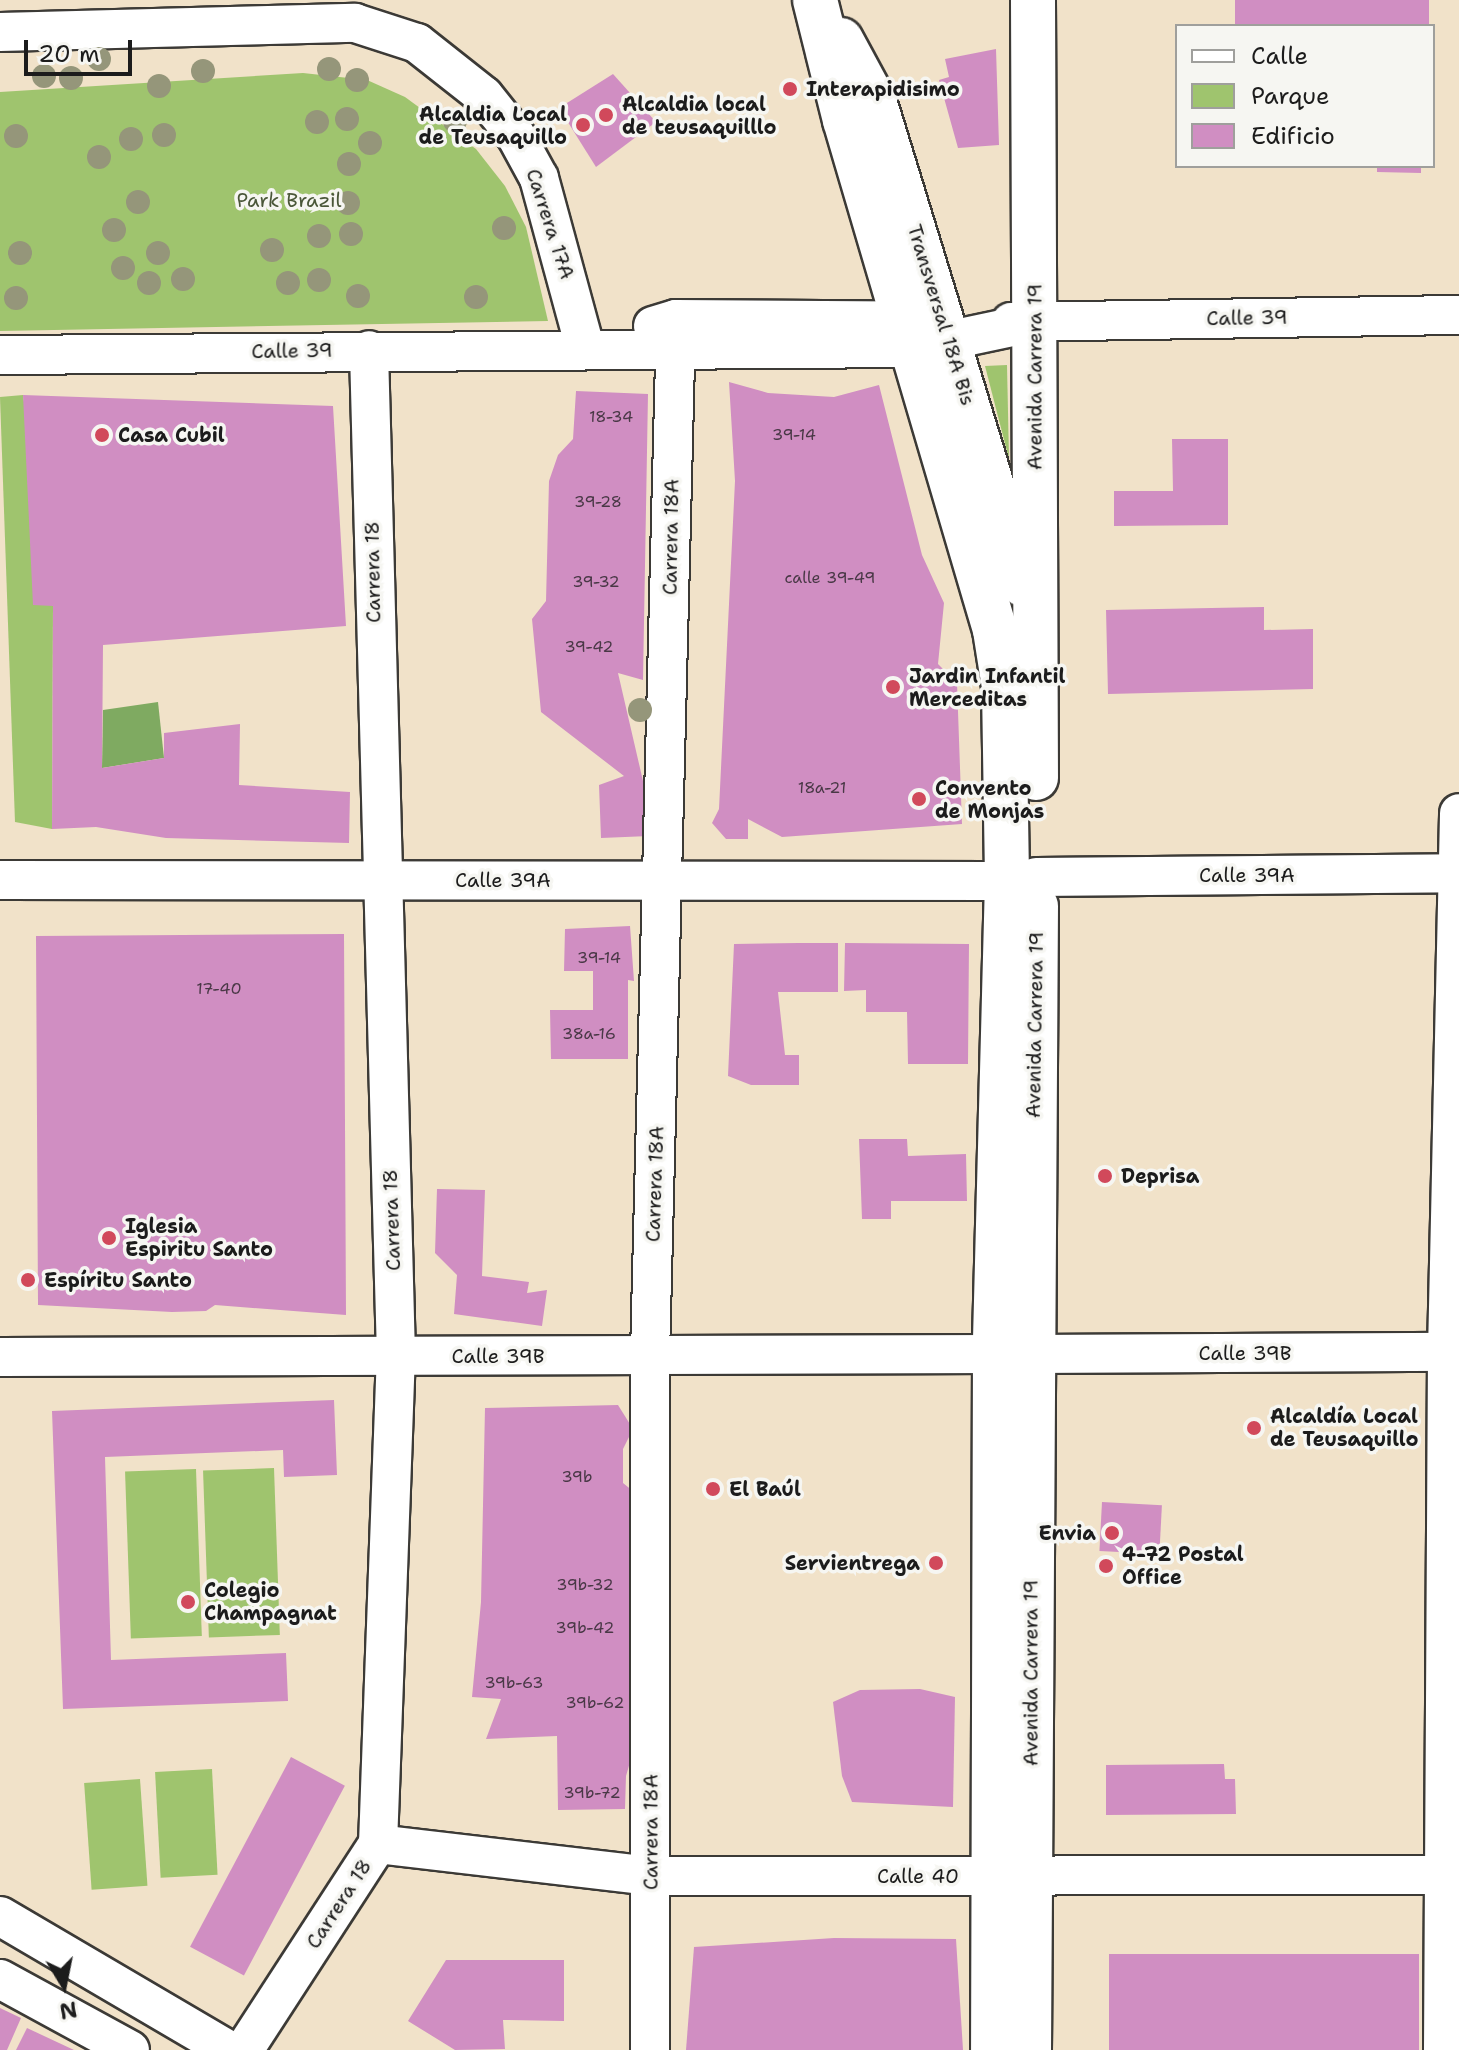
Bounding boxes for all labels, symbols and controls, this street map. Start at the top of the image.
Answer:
scale bar [28,24,136,74]
legend [1175,24,1435,168]
text: 20 m [38,38,100,70]
text: Calle [1251,40,1308,72]
place label: Interapidisimo [806,77,960,101]
marker: Interapidisimo [781,80,799,98]
text: Parque [1251,80,1330,112]
place label: Alcaldia local de teusaquilllo [622,92,776,139]
place label: Alcaldia Local de Teusaquillo [419,102,567,149]
marker: Alcaldia local de teusaquilllo [597,106,615,124]
marker: Alcaldia Local de Teusaquillo [574,116,592,134]
text: Edificio [1251,120,1335,152]
street label: Carrera 17A [521,166,579,282]
park label: Park Brazil [237,188,341,212]
street label: Transversal 18A Bis [902,222,980,408]
street label: Avenida Carrera 19 [1023,284,1047,470]
street label: Calle 39 [1206,305,1288,331]
street label: Calle 39 [251,338,333,364]
house number: 18-34 [589,407,633,427]
place label: Casa Cubil [118,423,225,447]
house number: 39-14 [772,425,816,445]
marker: Casa Cubil [93,426,111,444]
street label: Carrera 18A [658,479,684,595]
house number: 39-28 [574,492,622,512]
street label: Carrera 18 [360,521,386,623]
house number: calle 39-49 [784,568,876,588]
house number: 39-32 [572,572,620,592]
house number: 39-42 [565,637,613,657]
place label: Jardin Infantil Merceditas [909,664,1065,711]
marker: Jardin Infantil Merceditas [884,678,902,696]
place label: Convento de Monjas [935,776,1044,823]
house number: 18a-21 [798,778,846,798]
marker: Convento de Monjas [910,790,928,808]
street label: Calle 39A [1199,863,1295,887]
street label: Calle 39A [455,868,551,892]
street label: Avenida Carrera 19 [1021,932,1049,1118]
house number: 39-14 [577,948,621,968]
house number: 17-40 [196,979,242,999]
house number: 38a-16 [562,1024,616,1044]
street label: Carrera 18A [641,1125,669,1243]
place label: Deprisa [1121,1164,1199,1188]
marker: Deprisa [1096,1167,1114,1185]
street label: Carrera 18 [378,1169,406,1271]
place label: Iglesia Espiritu Santo [125,1214,273,1261]
marker: Iglesia Espiritu Santo [100,1229,118,1247]
place label: Espíritu Santo [44,1268,192,1292]
marker: Espíritu Santo [19,1271,37,1289]
street label: Calle 39B [1198,1341,1292,1365]
street label: Calle 39B [451,1344,545,1368]
place label: Alcaldía Local de Teusaquillo [1270,1404,1418,1451]
marker: Alcaldía Local de Teusaquillo [1245,1419,1263,1437]
house number: 39b [562,1467,592,1487]
place label: El Baúl [729,1477,801,1501]
marker: El Baúl [704,1480,722,1498]
place label: Envia [1039,1521,1096,1545]
marker: Envia [1103,1524,1121,1542]
place label: 4-72 Postal Office [1122,1542,1244,1589]
place label: Servientrega [785,1551,920,1575]
marker: Servientrega [927,1554,945,1572]
marker: 4-72 Postal Office [1097,1557,1115,1575]
house number: 39b-32 [556,1575,614,1595]
place label: Colegio Champagnat [204,1578,337,1625]
street label: Avenida Carrera 19 [1019,1580,1043,1766]
marker: Colegio Champagnat [179,1593,197,1611]
house number: 39b-42 [556,1618,614,1638]
house number: 39b-63 [485,1673,543,1693]
house number: 39b-62 [566,1693,624,1713]
street label: Carrera 18A [639,1774,663,1890]
house number: 39b-72 [563,1783,621,1803]
street label: Carrera 18 [301,1855,377,1953]
street label: Calle 40 [877,1864,959,1888]
north arrow [24,1946,104,2026]
text: N [57,1994,79,2026]

